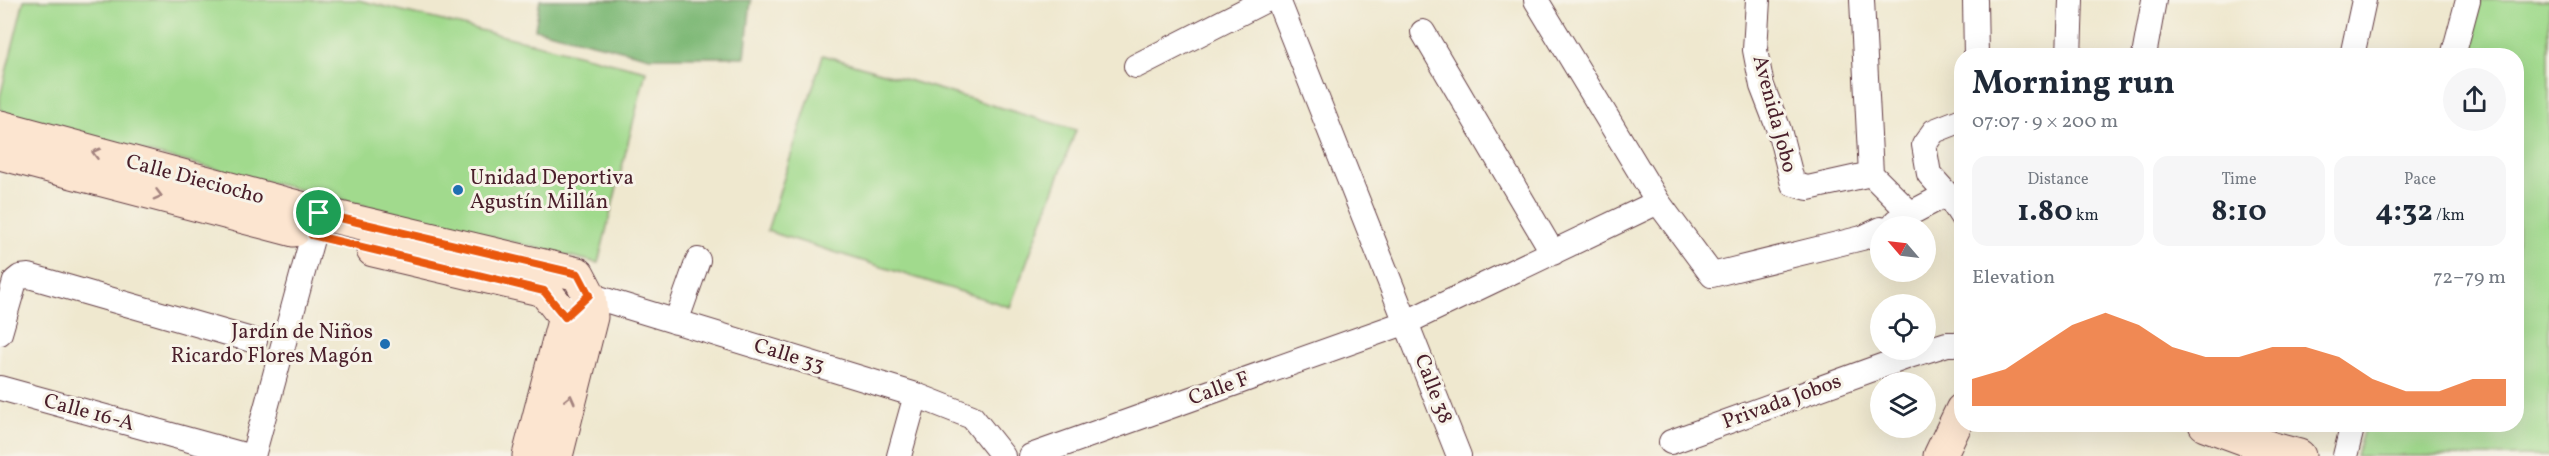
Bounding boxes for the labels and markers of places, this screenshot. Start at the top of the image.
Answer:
place label: Unidad Deportiva Agustín Millán [470,164,634,217]
marker: Unidad Deportiva Agustín Millán [451,183,465,197]
pin [293,187,344,238]
place label: Jardín de Niños Ricardo Flores Magón [171,318,373,371]
marker: Jardín de Niños Ricardo Flores Magón [378,337,392,351]

